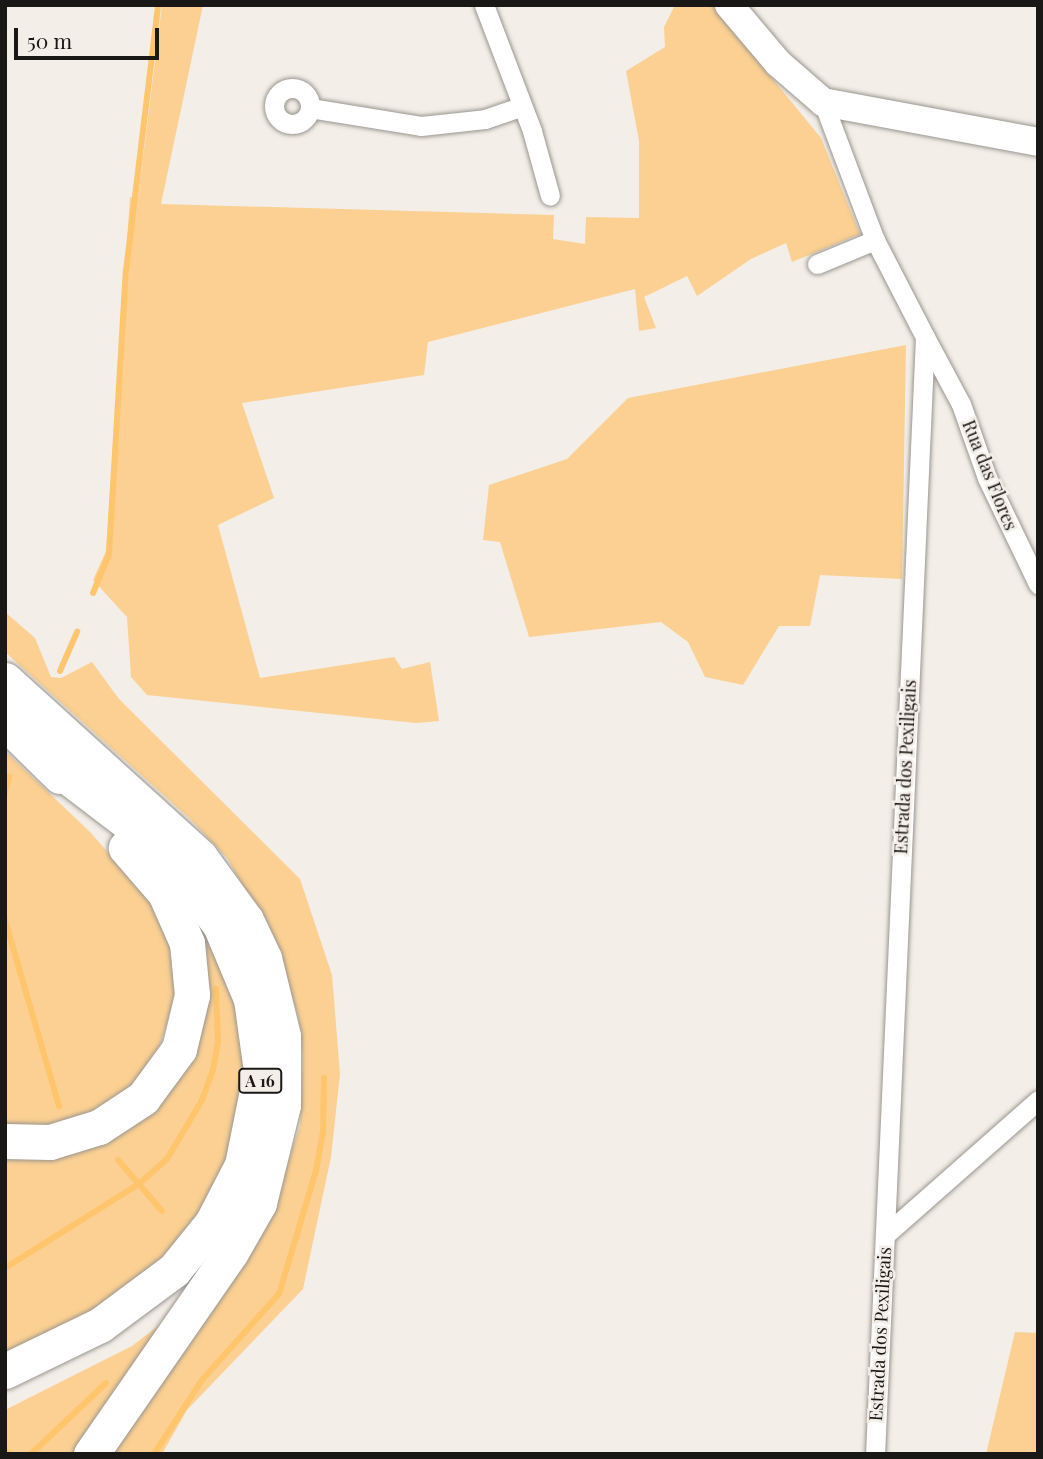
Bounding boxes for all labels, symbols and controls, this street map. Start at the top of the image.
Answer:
scale bar [18,14,163,58]
text: 50 m [27,26,72,54]
street label: Rua das Flores [958,417,1022,533]
street label: Estrada dos Pexiligais [890,679,920,855]
road number: A 16 [237,1068,283,1093]
street label: Estrada dos Pexiligais [865,1246,895,1422]

